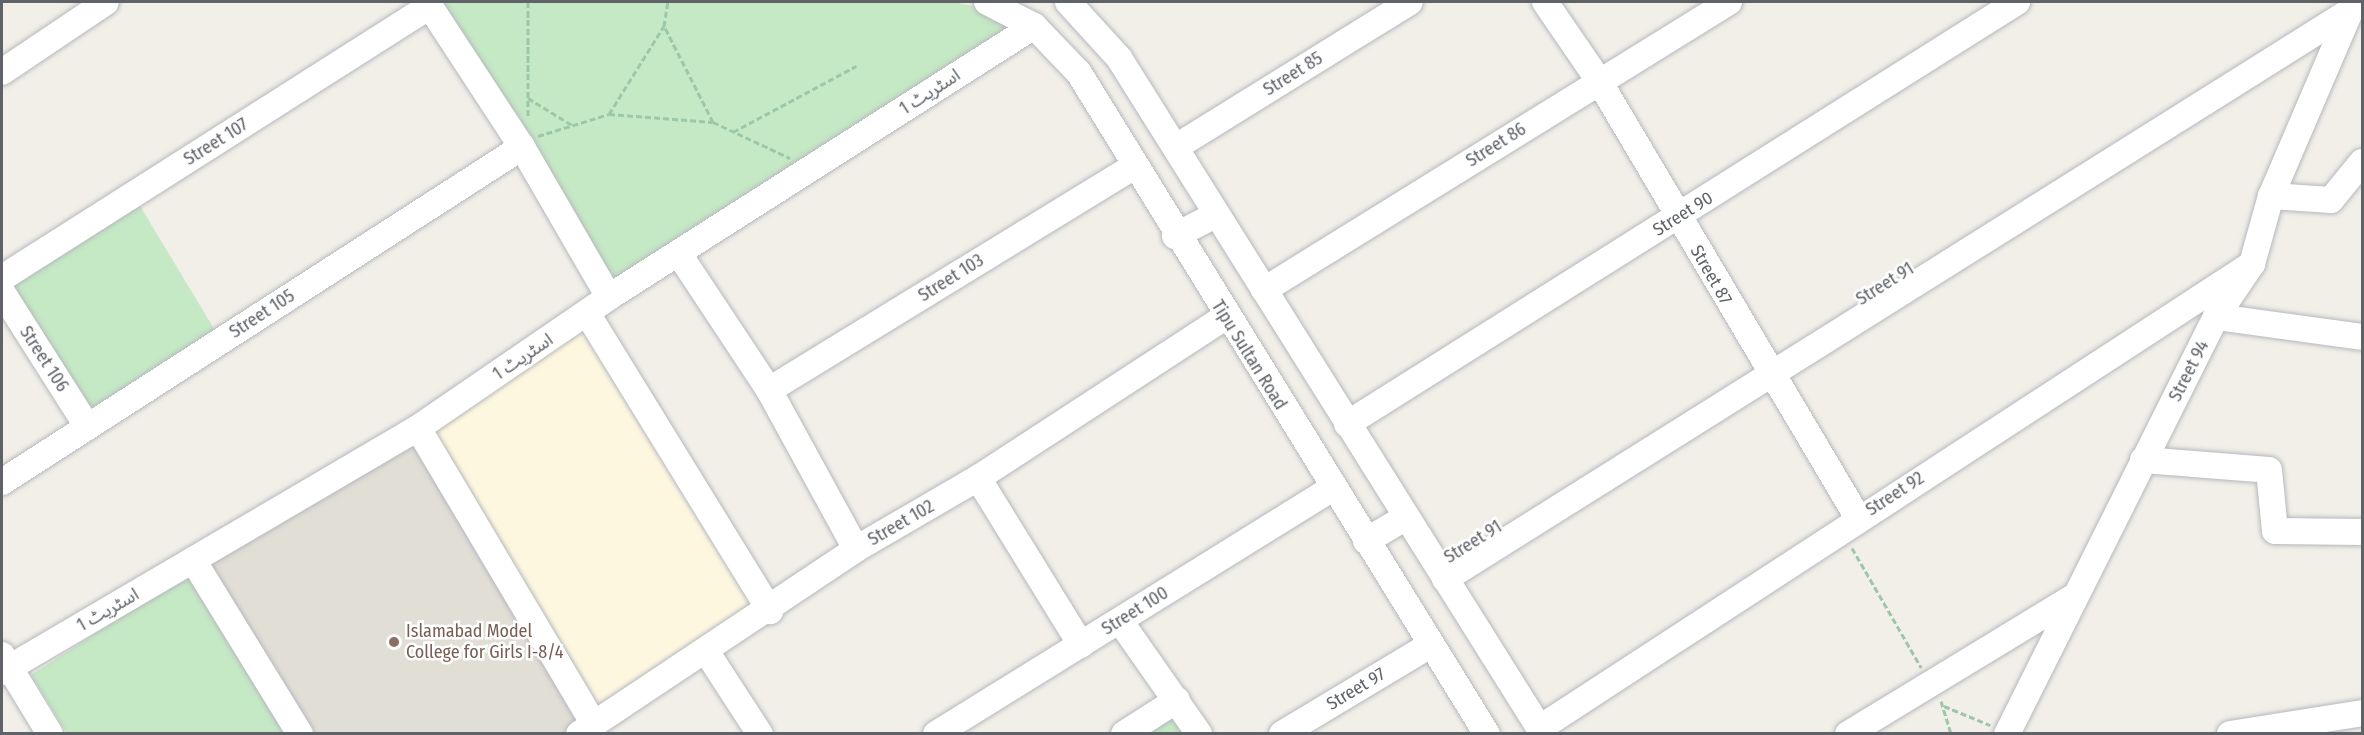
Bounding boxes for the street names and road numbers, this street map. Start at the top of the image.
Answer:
street label: Street 85 [1259,47,1327,101]
street label: اسٹریٹ 1 [896,64,964,120]
street label: Street 107 [180,114,252,170]
street label: Street 86 [1462,118,1530,172]
street label: Street 90 [1649,187,1717,241]
street label: Street 87 [1686,242,1736,308]
street label: Street 103 [914,250,988,306]
street label: Street 91 [1852,258,1918,310]
street label: Street 105 [225,285,299,343]
street label: Tipu Sultan Road [1207,296,1291,414]
street label: Street 106 [15,322,73,396]
street label: اسٹریٹ 1 [489,329,557,385]
street label: Street 94 [2164,337,2214,405]
street label: Street 92 [1862,467,1928,521]
street label: Street 102 [864,495,938,551]
street label: Street 91 [1440,516,1506,568]
street label: Street 100 [1098,582,1172,640]
street label: اسٹریٹ 1 [73,584,143,636]
street label: Street 97 [1323,663,1389,715]

